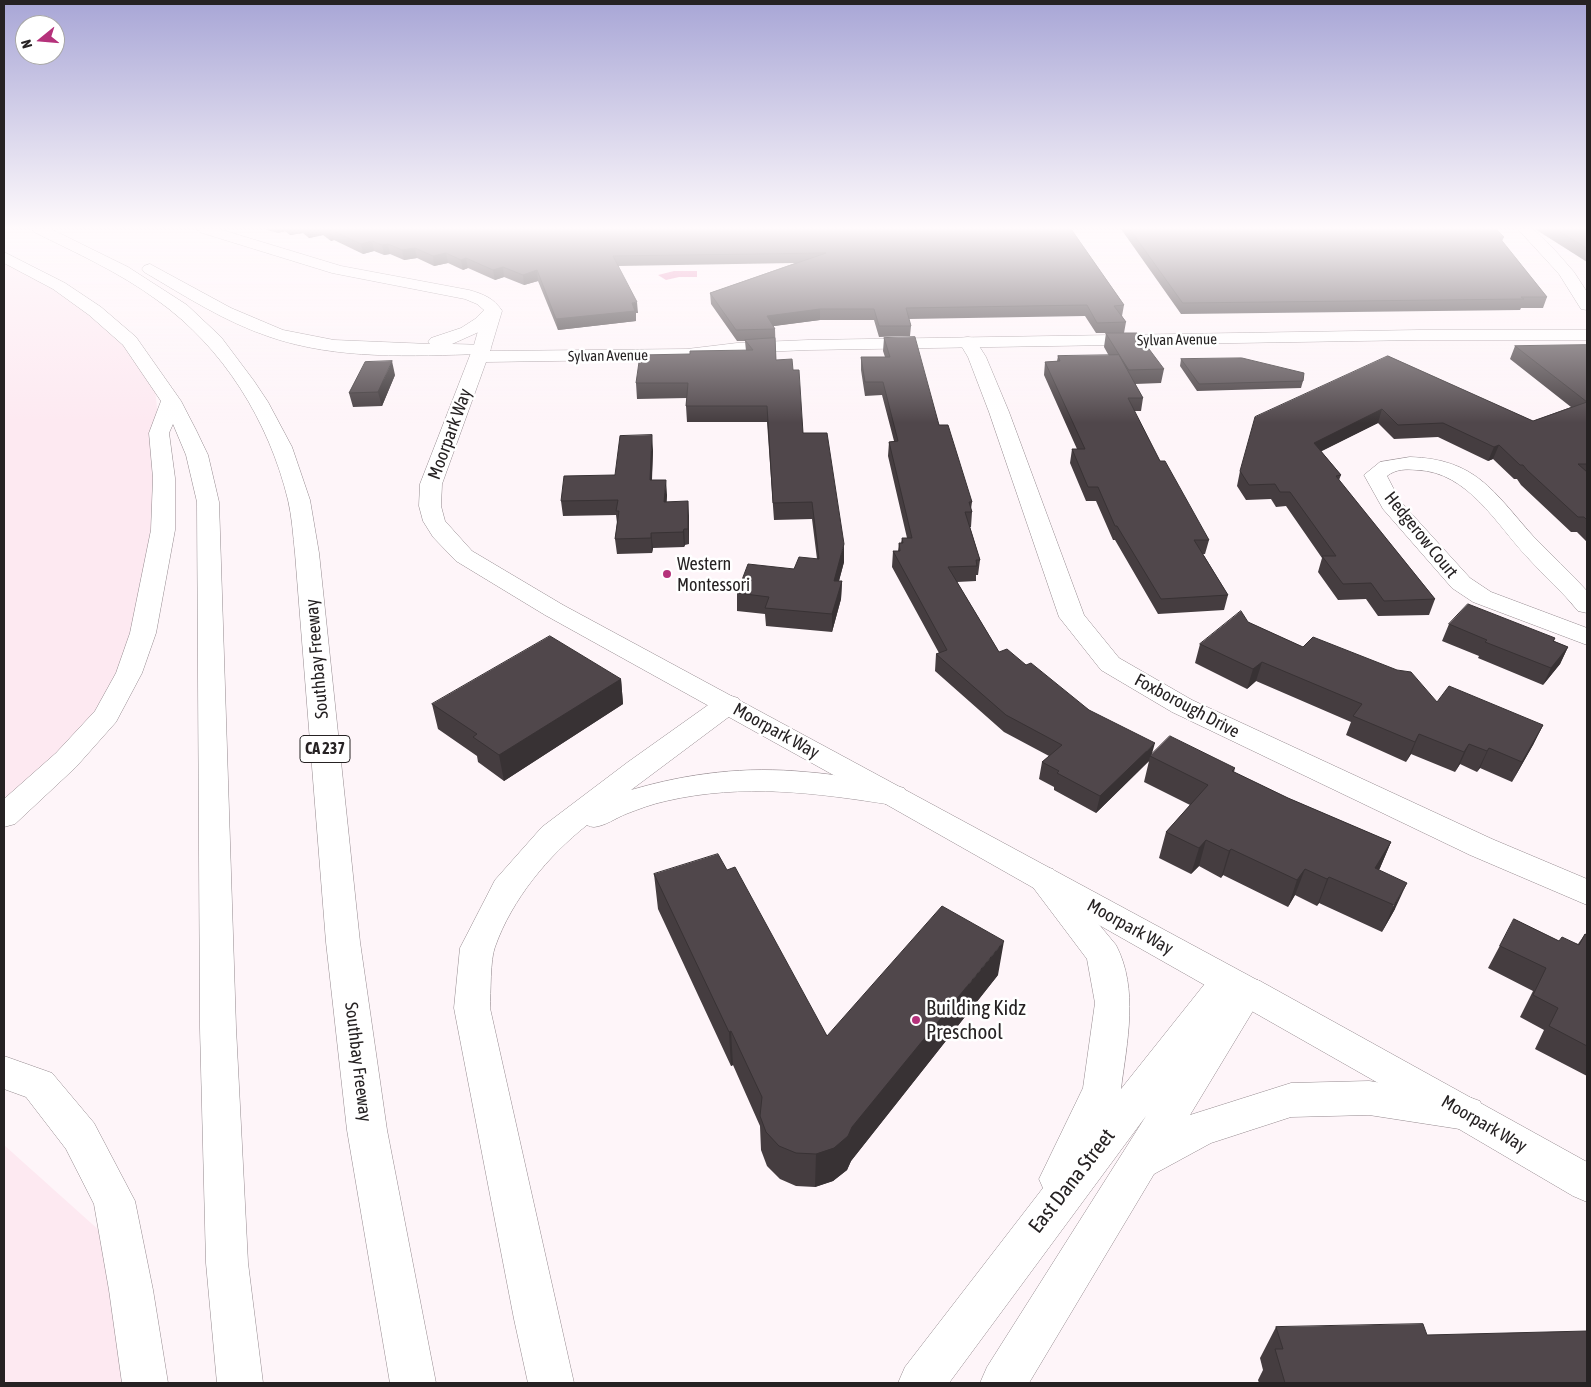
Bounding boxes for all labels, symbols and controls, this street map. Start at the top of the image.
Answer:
north arrow [15,15,65,65]
text: N [18,38,35,50]
street label: Sylvan Avenue [1137,330,1217,350]
street label: Sylvan Avenue [568,346,648,366]
street label: Moorpark Way [424,386,476,482]
street label: Hedgerow Court [1380,487,1462,583]
place label: Western Montessori [677,553,750,596]
marker: Western Montessori [661,568,673,580]
street label: Southbay Freeway [301,598,333,720]
street label: Foxborough Drive [1131,669,1243,743]
street label: Moorpark Way [729,698,823,764]
road number: CA 237 [300,736,350,762]
street label: Moorpark Way [1083,894,1177,960]
place label: Building Kidz Preschool [926,995,1026,1045]
street label: Southbay Freeway [340,1001,376,1123]
marker: Building Kidz Preschool [910,1014,922,1026]
street label: Moorpark Way [1437,1091,1531,1157]
street label: East Dana Street [1023,1124,1121,1238]

